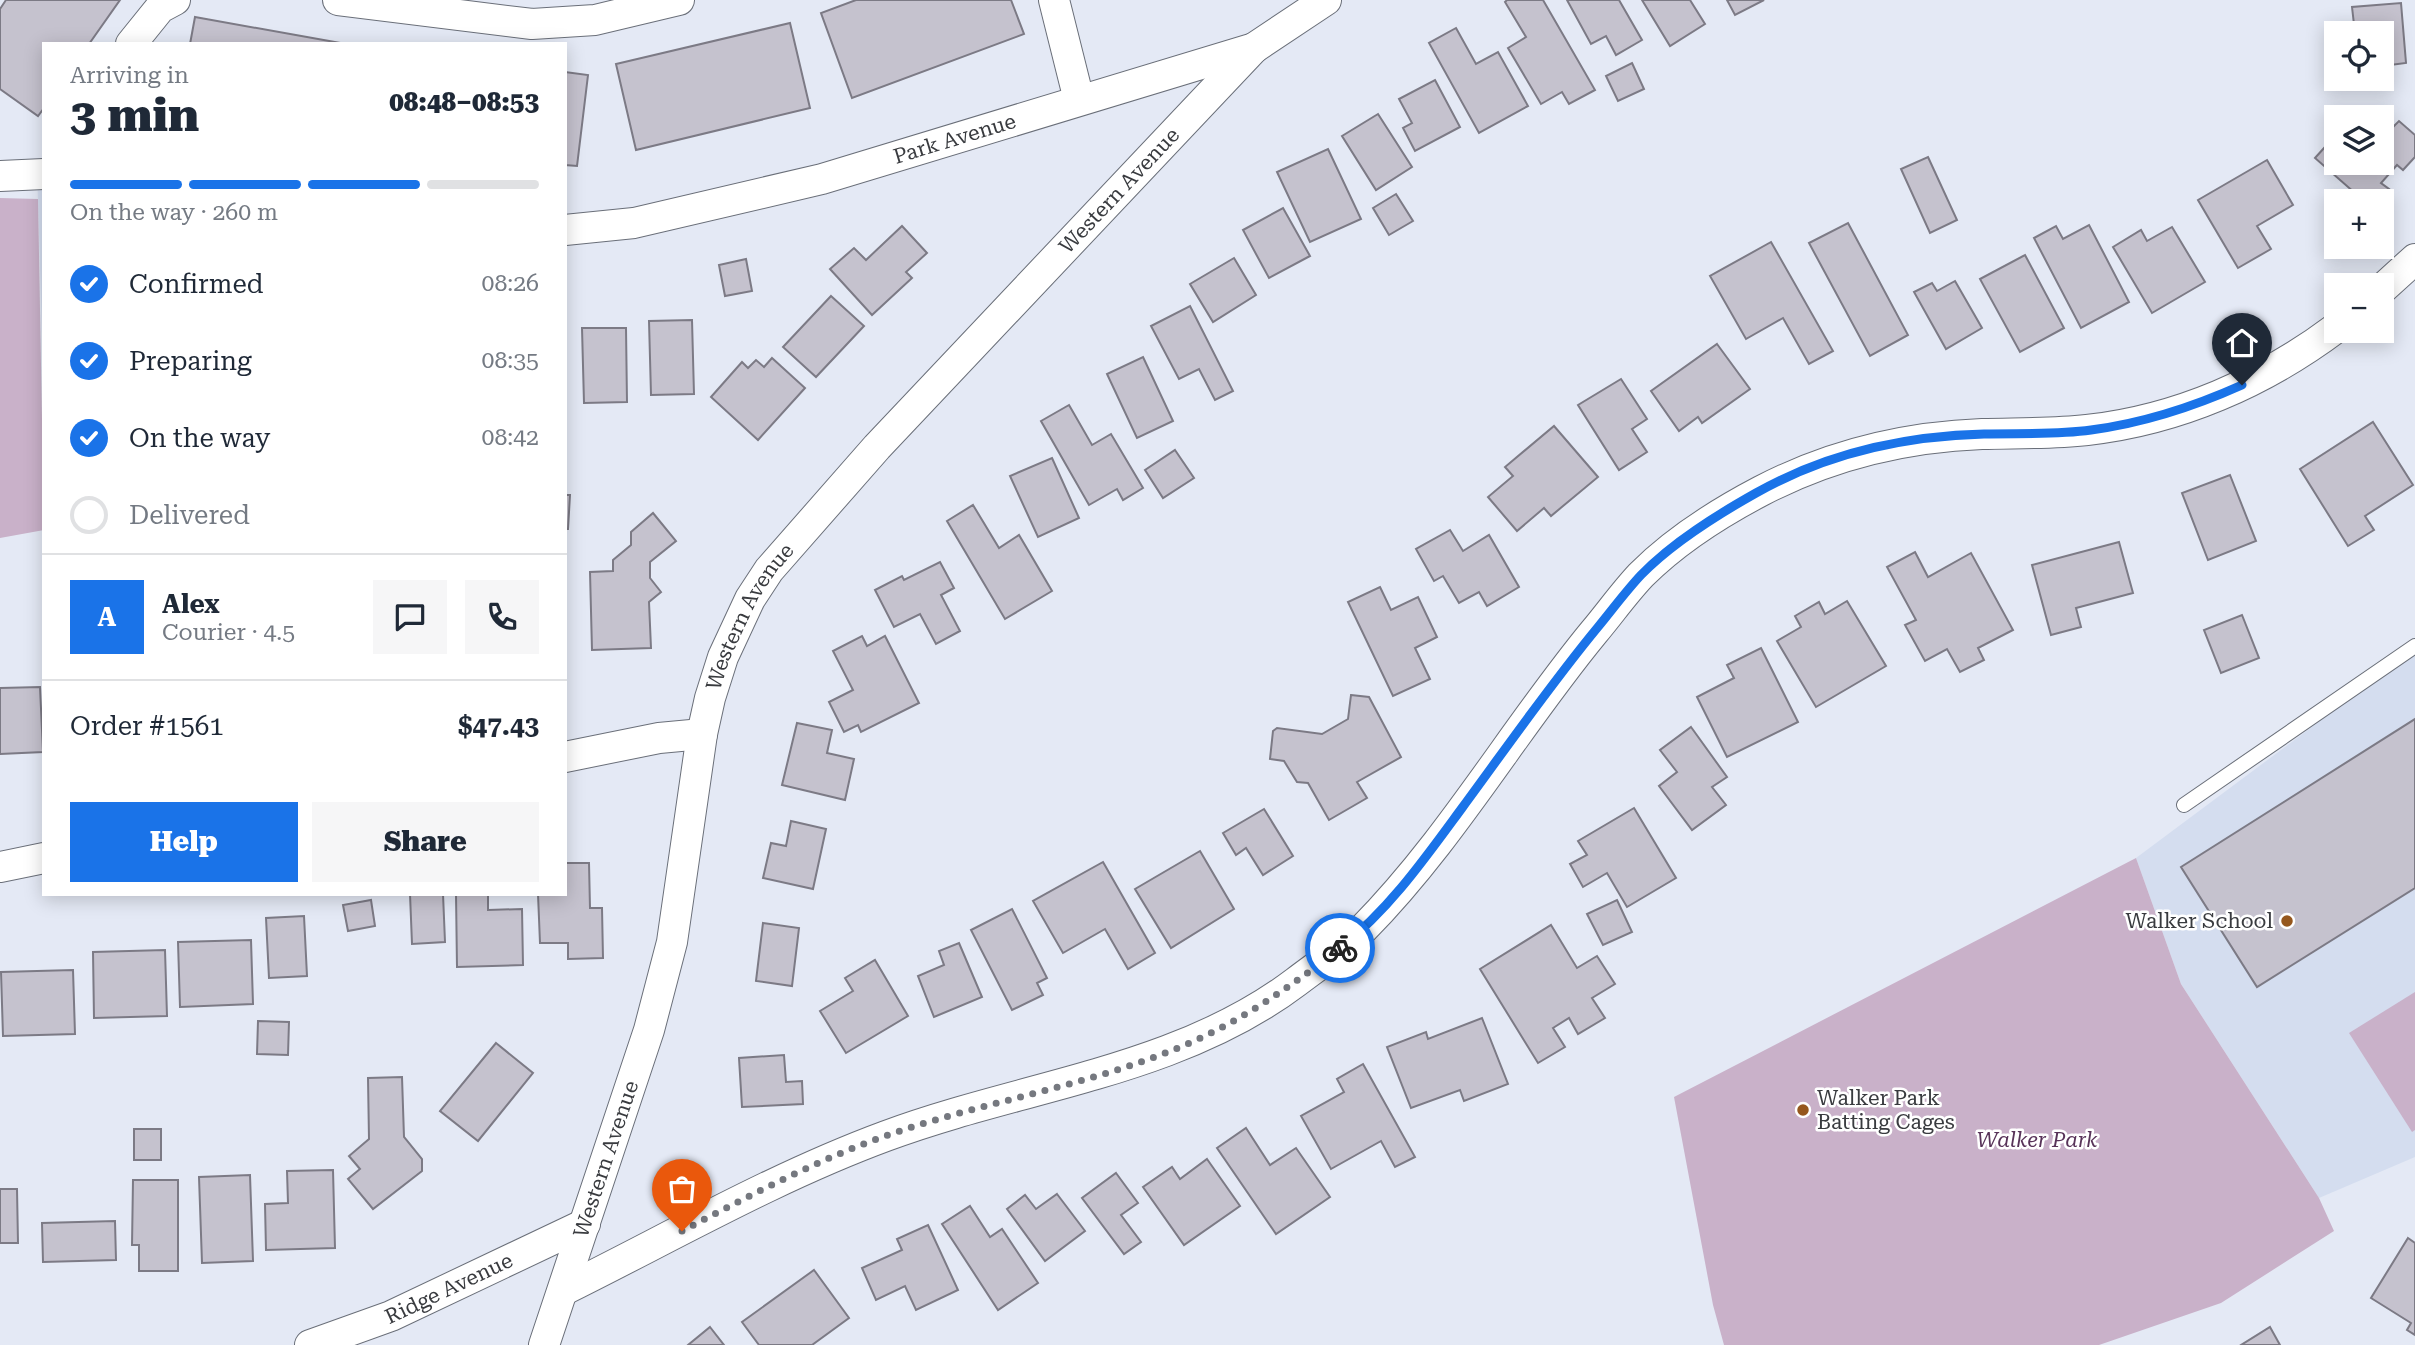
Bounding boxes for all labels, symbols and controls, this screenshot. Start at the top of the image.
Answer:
map controls [2324,21,2394,343]
button: locate [2324,21,2394,91]
text: Arriving in [70,62,189,89]
text: 08:48–08:53 [389,87,539,117]
text: 3 min [70,88,199,142]
button: layers [2324,105,2394,175]
street label: Park Avenue [890,109,1019,169]
street label: Western Avenue [1054,123,1184,259]
button: + [2324,189,2394,259]
text: On the way · 260 m [70,199,278,226]
icon: check [70,265,108,303]
text: Confirmed [129,269,264,299]
text: 08:26 [482,270,539,297]
button: − [2324,273,2394,343]
pin [2212,313,2272,385]
icon: home [2223,324,2261,362]
icon: check [70,342,108,380]
text: Preparing [129,346,252,376]
text: 08:35 [482,347,539,374]
icon: check [70,419,108,457]
text: On the way [129,423,270,453]
text: 08:42 [482,424,539,451]
text: Delivered [129,500,250,530]
street label: Western Avenue [701,539,799,693]
button: chat [373,580,447,654]
button: phone [465,580,539,654]
text: Alex [162,589,220,619]
text: A [98,602,116,632]
text: Courier · 4.5 [162,619,295,646]
text: Order #1561 [70,711,224,741]
text: $47.43 [458,711,539,741]
button: Help [70,802,298,882]
button: Share [312,802,539,882]
place label: Walker School [2126,909,2273,933]
courier [1305,913,1375,983]
marker: Walker School [2279,913,2295,929]
icon: bike [1321,929,1359,967]
street label: Western Avenue [569,1077,643,1241]
place label: Walker Park Batting Cages [1817,1086,1955,1134]
marker: Walker Park Batting Cages [1795,1102,1811,1118]
park label: Walker Park [1976,1128,2098,1152]
pin [652,1159,712,1231]
icon: bag [663,1170,701,1208]
street label: Ridge Avenue [381,1248,516,1329]

